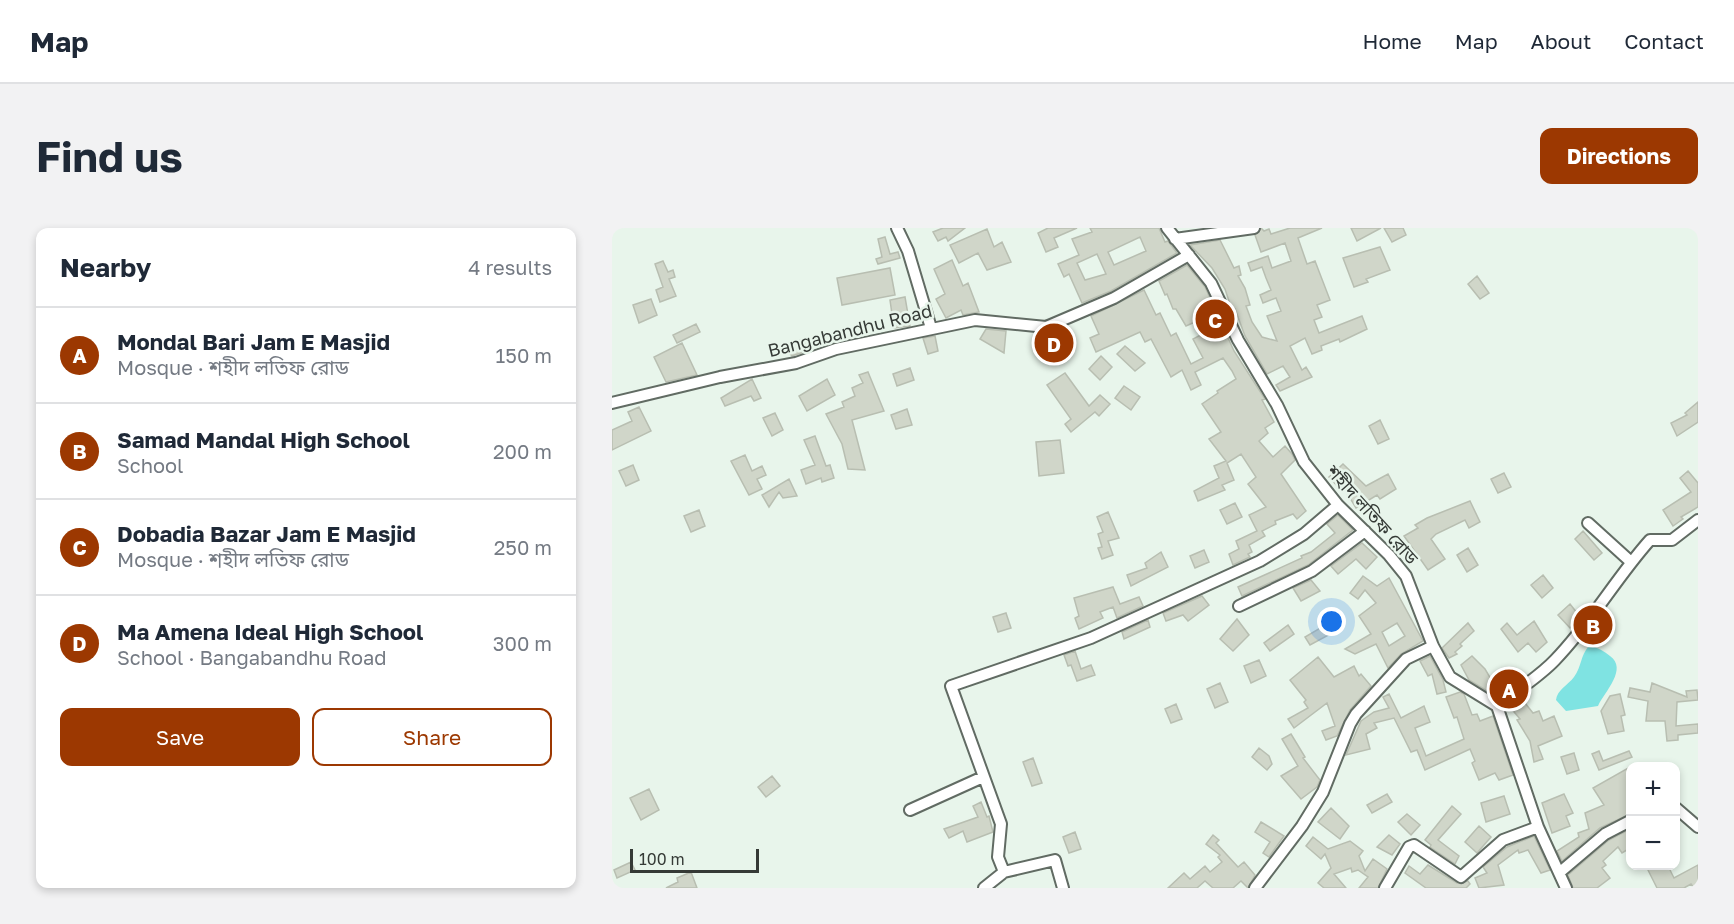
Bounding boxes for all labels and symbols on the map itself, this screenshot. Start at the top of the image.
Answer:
pin: C [1196,296,1234,341]
street label: Bangabandhu Road [765,299,934,361]
pin: D [1034,320,1074,366]
street label: শহীদ লতিফ রোড [1322,459,1423,569]
pin: B [1574,602,1612,648]
your location [1317,607,1346,636]
pin: A [1490,666,1528,712]
scale bar [630,846,759,874]

